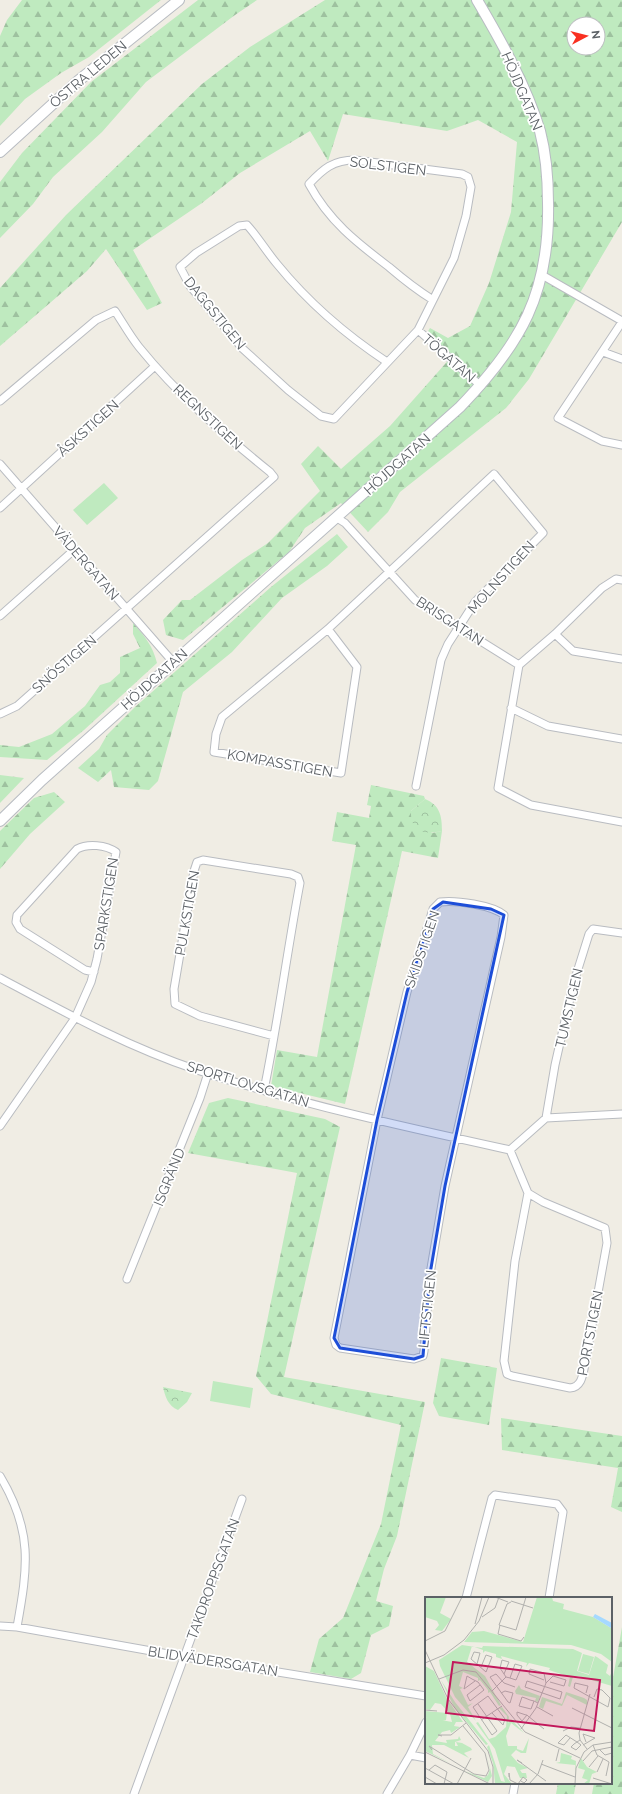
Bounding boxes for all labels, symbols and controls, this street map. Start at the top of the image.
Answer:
north arrow [566,16,606,56]
text: N [588,30,602,40]
street label: ÖSTRA LEDEN [45,36,130,111]
street label: HÖJDGATAN [498,49,548,133]
street label: SOLSTIGEN [349,153,427,179]
street label: DAGGSTIGEN [181,274,249,352]
street label: TÖGATAN [419,329,480,385]
street label: REGNSTIGEN [170,381,246,453]
street label: ÅSKSTIGEN [53,396,122,460]
street label: HÖJDGATAN [359,429,433,498]
street label: VÄDERGATAN [50,522,124,603]
street label: MOLNSTIGEN [464,538,538,616]
street label: BRISGATAN [413,593,487,649]
street label: SNÖSTIGEN [27,630,99,696]
street label: HÖJDGATAN [116,644,190,713]
street label: KOMPASSTIGEN [226,746,334,780]
street label: SPARKSTIGEN [91,856,121,952]
street label: PULKSTIGEN [172,869,202,957]
street label: SKIDSTIGEN [401,908,443,990]
street label: TUMSTIGEN [552,967,586,1049]
street label: SPORTLOVSGATAN [185,1058,311,1110]
street label: ISGRÄND [148,1145,188,1208]
street label: LIFTSTIGEN [415,1269,439,1349]
street label: PORTSTIGEN [574,1289,606,1377]
street label: TAKDROPPSGATAN [184,1516,242,1642]
inset map [425,1597,612,1784]
street label: BLIDVÄDERSGATAN [147,1641,279,1679]

